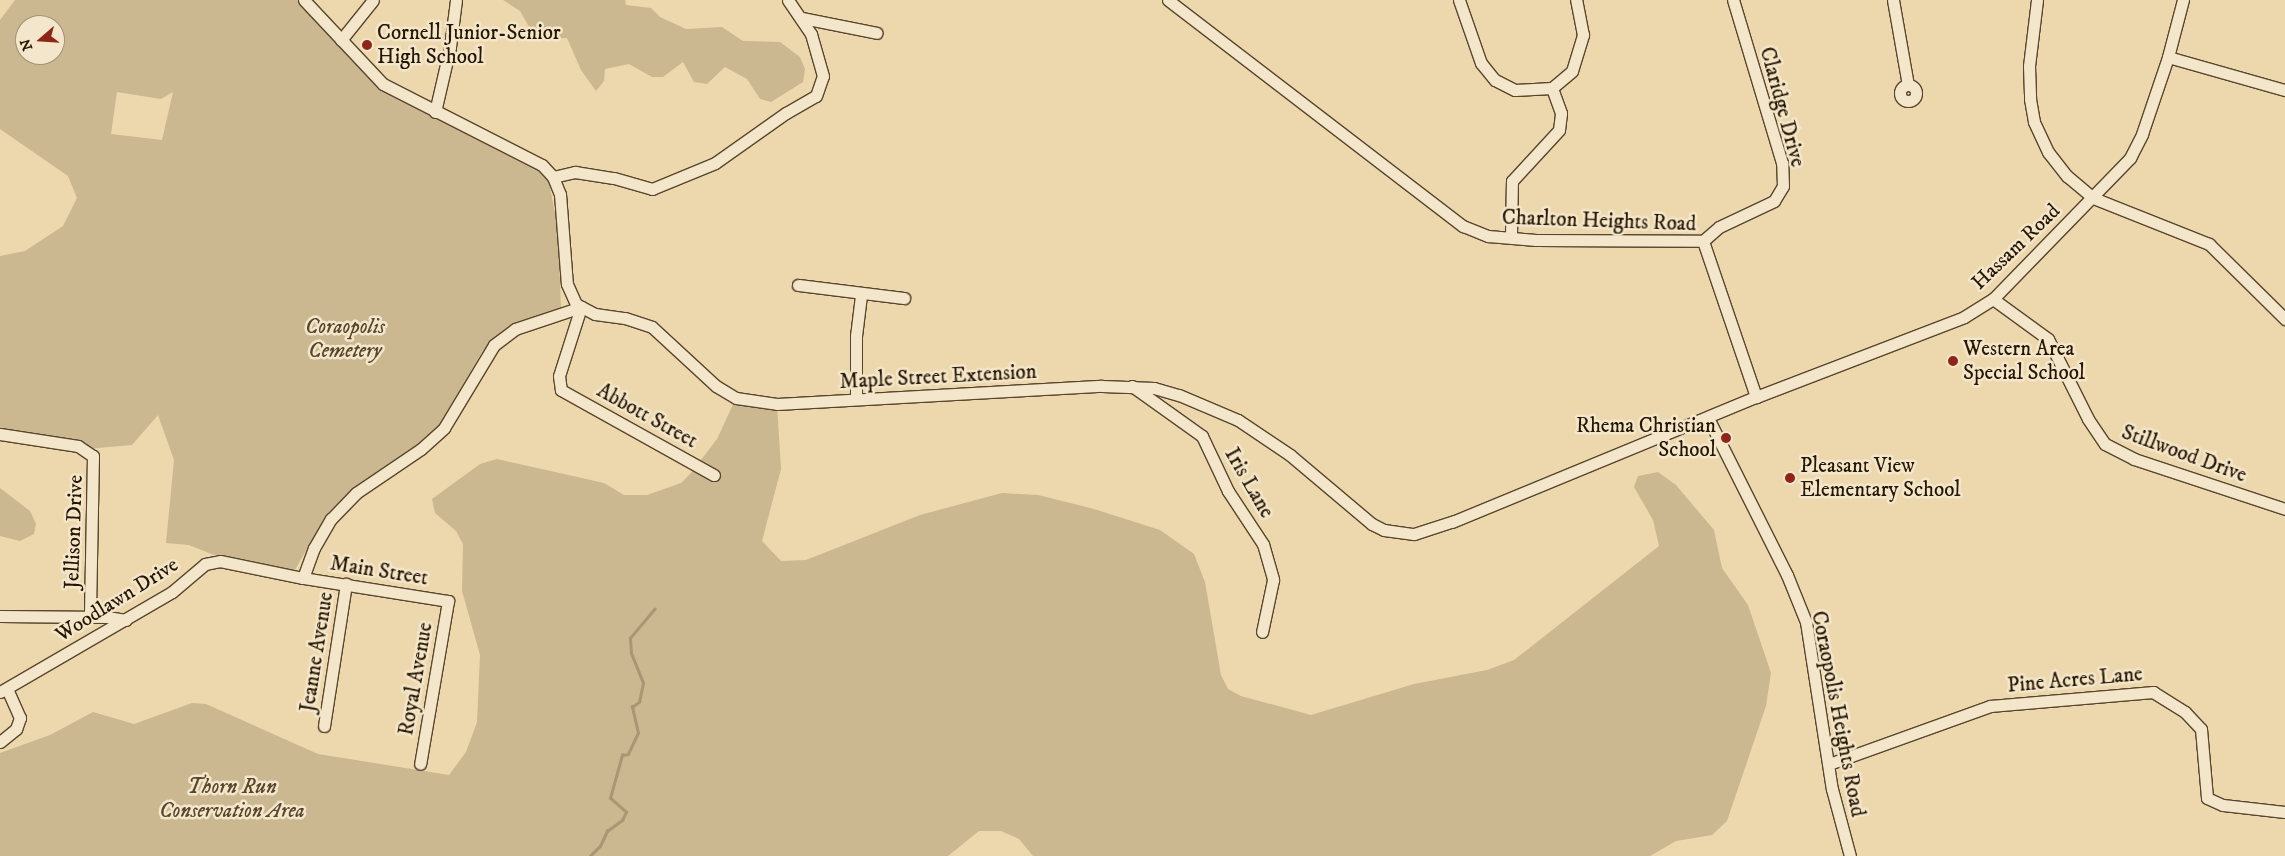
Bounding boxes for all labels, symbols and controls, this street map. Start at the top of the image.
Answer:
north arrow [15,15,65,65]
place label: Cornell Junior-Senior High School [377,20,561,70]
text: N [16,36,37,53]
marker: Cornell Junior-Senior High School [361,39,373,51]
street label: Claridge Drive [1754,44,1810,170]
street label: Hassam Road [1967,199,2065,295]
street label: Charlton Heights Road [1501,205,1697,237]
park label: Coraopolis Cemetery [305,314,385,364]
place label: Western Area Special School [1963,336,2085,386]
marker: Western Area Special School [1947,355,1959,367]
street label: Maple Street Extension [839,359,1037,395]
street label: Abbott Street [592,378,702,454]
place label: Rhema Christian School [1576,413,1716,463]
street label: Stillwood Drive [2118,420,2250,488]
marker: Rhema Christian School [1720,432,1732,444]
street label: Iris Lane [1219,443,1279,523]
place label: Pleasant View Elementary School [1800,453,1961,503]
marker: Pleasant View Elementary School [1784,472,1796,484]
street label: Jellison Drive [59,475,89,589]
street label: Main Street [328,551,430,591]
street label: Woodlawn Drive [51,552,183,648]
street label: Jeanne Avenue [295,590,339,714]
street label: Coraopolis Heights Road [1806,609,1870,819]
street label: Royal Avenue [394,621,438,737]
street label: Pine Acres Lane [2006,662,2144,698]
park label: Thorn Run Conservation Area [159,774,305,824]

